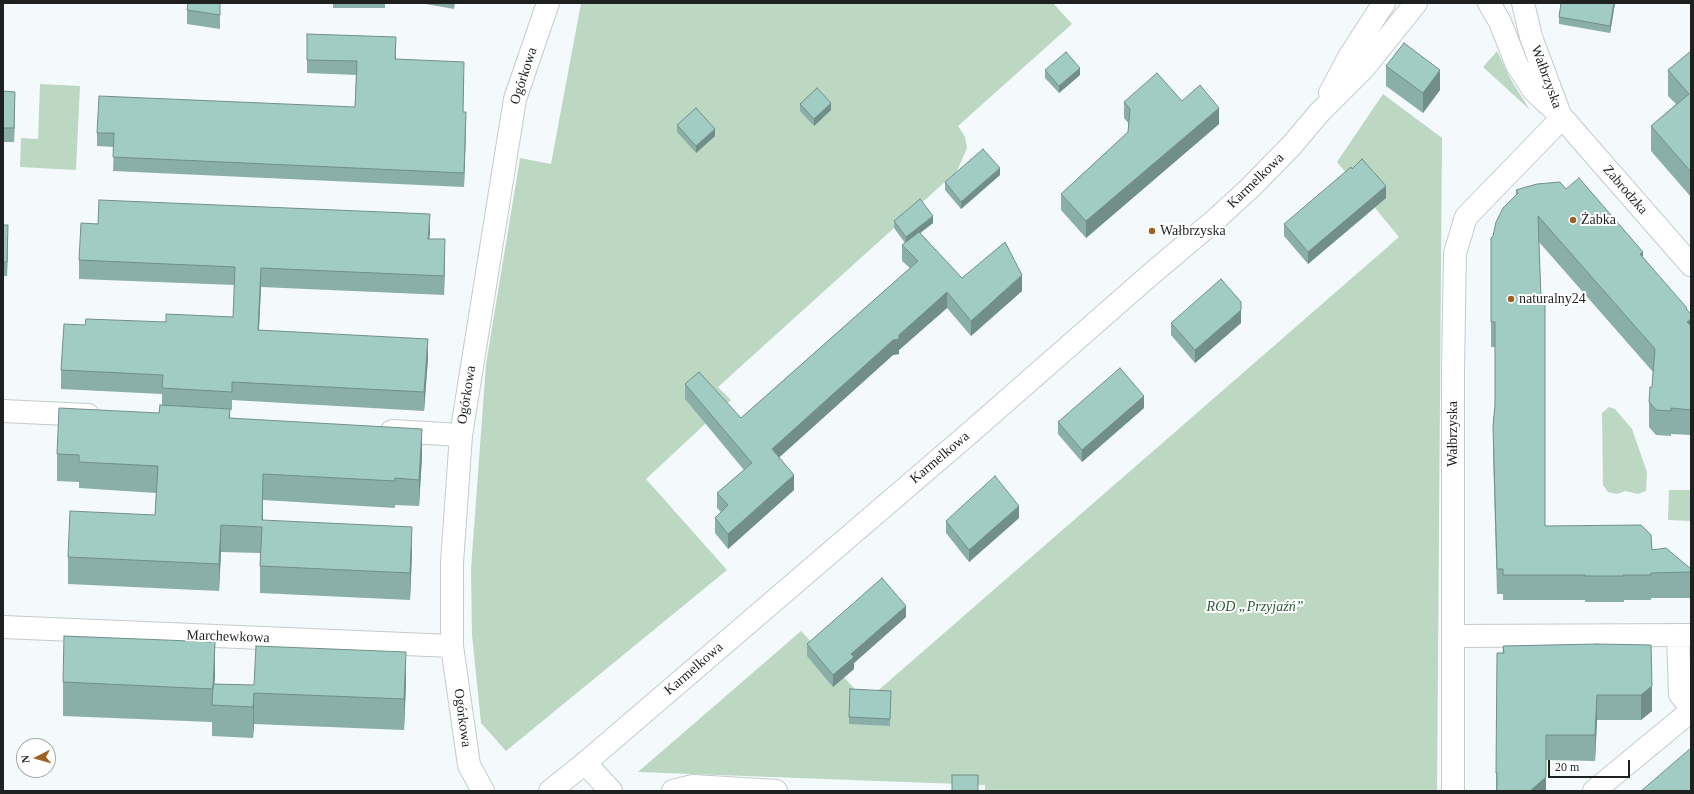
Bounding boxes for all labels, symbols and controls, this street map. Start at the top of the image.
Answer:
street label: Wałbrzyska [1527,43,1565,111]
street label: Ogórkowa [507,45,541,107]
street label: Karmelkowa [1224,150,1288,212]
street label: Zabrodzka [1599,162,1651,218]
place label: Żabka [1581,212,1616,228]
marker: Żabka [1568,215,1578,225]
place label: Wałbrzyska [1160,223,1226,239]
marker: Wałbrzyska [1147,226,1157,236]
place label: naturalny24 [1519,291,1586,307]
marker: naturalny24 [1506,294,1516,304]
street label: Ogórkowa [454,365,480,425]
street label: Wałbrzyska [1445,401,1461,467]
street label: Karmelkowa [907,428,973,488]
park label: ROD „Przyjaźń” [1207,599,1303,615]
street label: Marchewkowa [186,627,270,647]
street label: Karmelkowa [661,639,727,699]
street label: Ogórkowa [450,688,474,748]
north arrow [16,738,56,778]
scale bar [1550,752,1632,778]
text: N [19,755,31,764]
text: 20 m [1555,760,1579,774]

